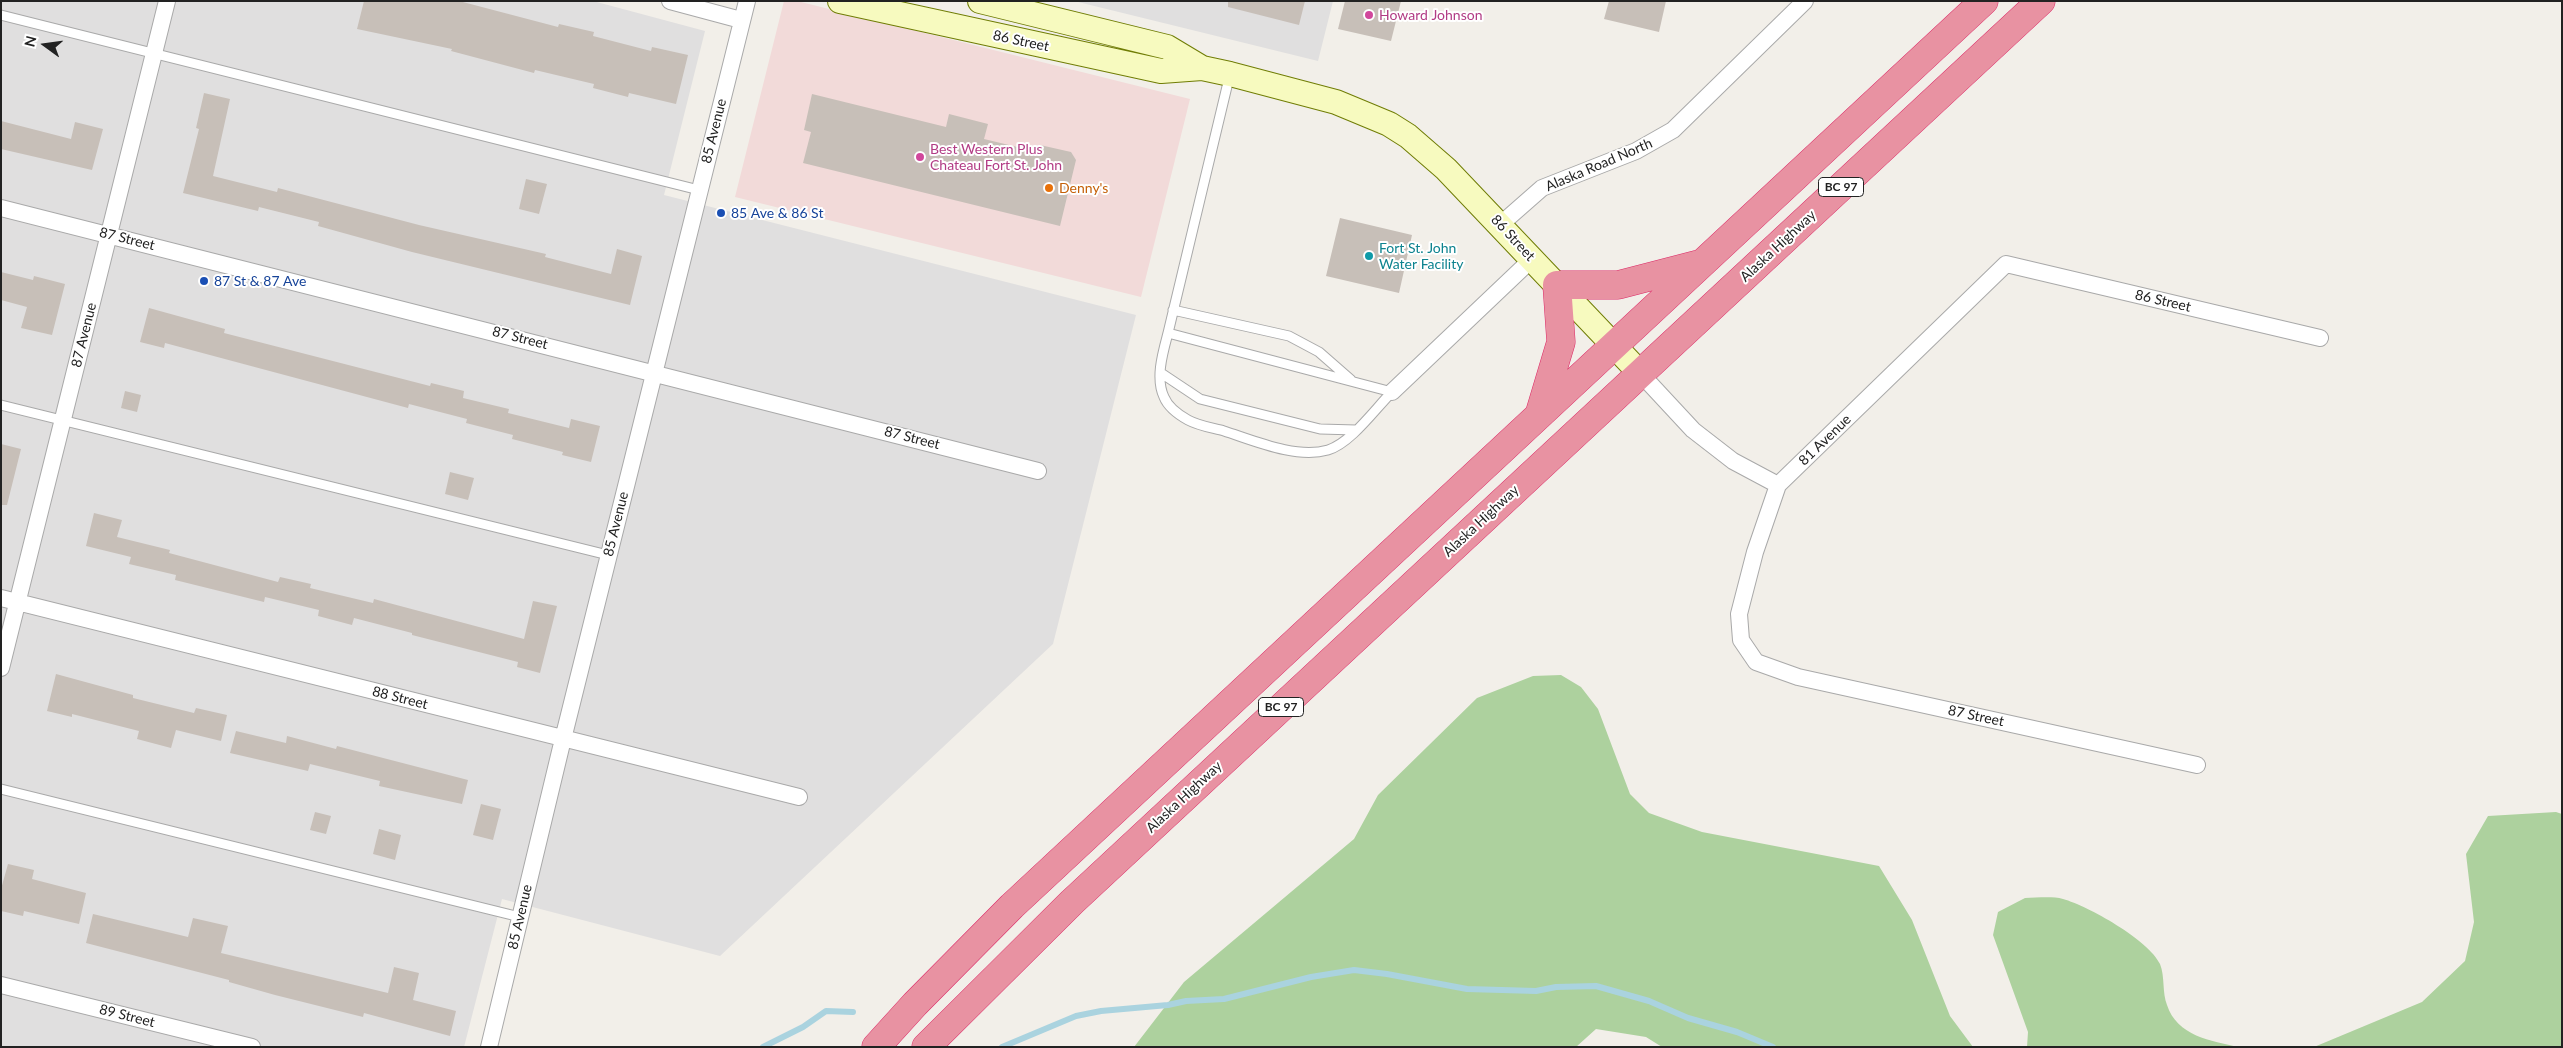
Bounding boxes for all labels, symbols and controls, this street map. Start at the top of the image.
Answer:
place label: Howard Johnson [1379,7,1482,23]
marker: Howard Johnson [1363,9,1375,21]
north arrow [20,20,70,70]
street label: 86 Street [992,27,1050,55]
text: N [20,34,40,49]
street label: 85 Avenue [698,97,730,165]
street label: Alaska Road North [1543,135,1655,195]
place label: Best Western Plus Chateau Fort St. John [930,141,1062,174]
marker: Best Western Plus Chateau Fort St. John [914,151,926,163]
road number: BC 97 [1818,178,1864,196]
place label: Denny's [1059,180,1108,196]
marker: Denny's [1043,182,1055,194]
place label: 85 Ave & 86 St [731,205,823,221]
marker: 85 Ave & 86 St [715,207,727,219]
street label: Alaska Highway [1737,207,1819,285]
street label: 86 Street [1488,212,1538,264]
street label: 87 Street [97,224,157,254]
place label: Fort St. John Water Facility [1379,240,1463,272]
marker: Fort St. John Water Facility [1363,250,1375,262]
place label: 87 St & 87 Ave [214,273,306,289]
marker: 87 St & 87 Ave [198,275,210,287]
street label: 86 Street [2133,286,2193,316]
street label: 87 Avenue [68,301,100,369]
street label: 87 Street [490,323,550,353]
street label: 81 Avenue [1795,411,1855,469]
street label: 87 Street [882,423,942,453]
street label: Alaska Highway [1440,482,1522,560]
street label: 85 Avenue [600,490,632,558]
street label: 88 Street [370,683,430,713]
road number: BC 97 [1258,698,1304,716]
street label: 87 Street [1947,702,2005,730]
street label: Alaska Highway [1143,758,1225,836]
street label: 85 Avenue [504,883,536,951]
street label: 89 Street [97,1001,157,1031]

